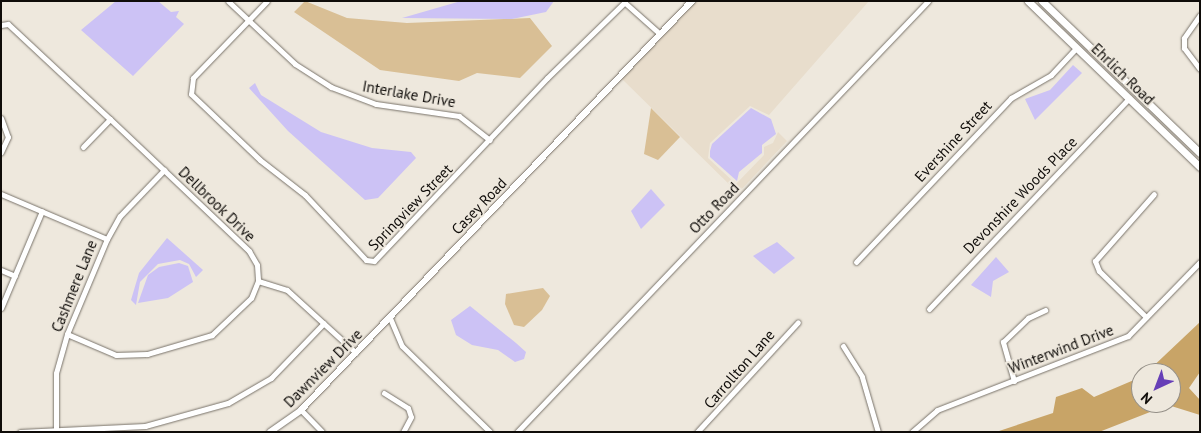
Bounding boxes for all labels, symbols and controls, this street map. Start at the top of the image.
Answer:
street label: Ehrlich Road [1088,40,1158,108]
street label: Interlake Drive [361,77,457,111]
street label: Evershine Street [911,97,995,185]
street label: Devonshire Woods Place [959,133,1081,257]
street label: Springview Street [364,160,456,254]
street label: Dellbrook Drive [175,163,259,245]
street label: Casey Road [447,174,511,238]
street label: Otto Road [685,179,743,237]
street label: Cashmere Lane [47,237,101,335]
street label: Winterwind Drive [1006,321,1116,377]
street label: Dawnview Drive [280,325,366,411]
street label: Carrollton Lane [700,326,778,412]
north arrow [1131,363,1181,413]
text: N [1137,389,1156,408]

